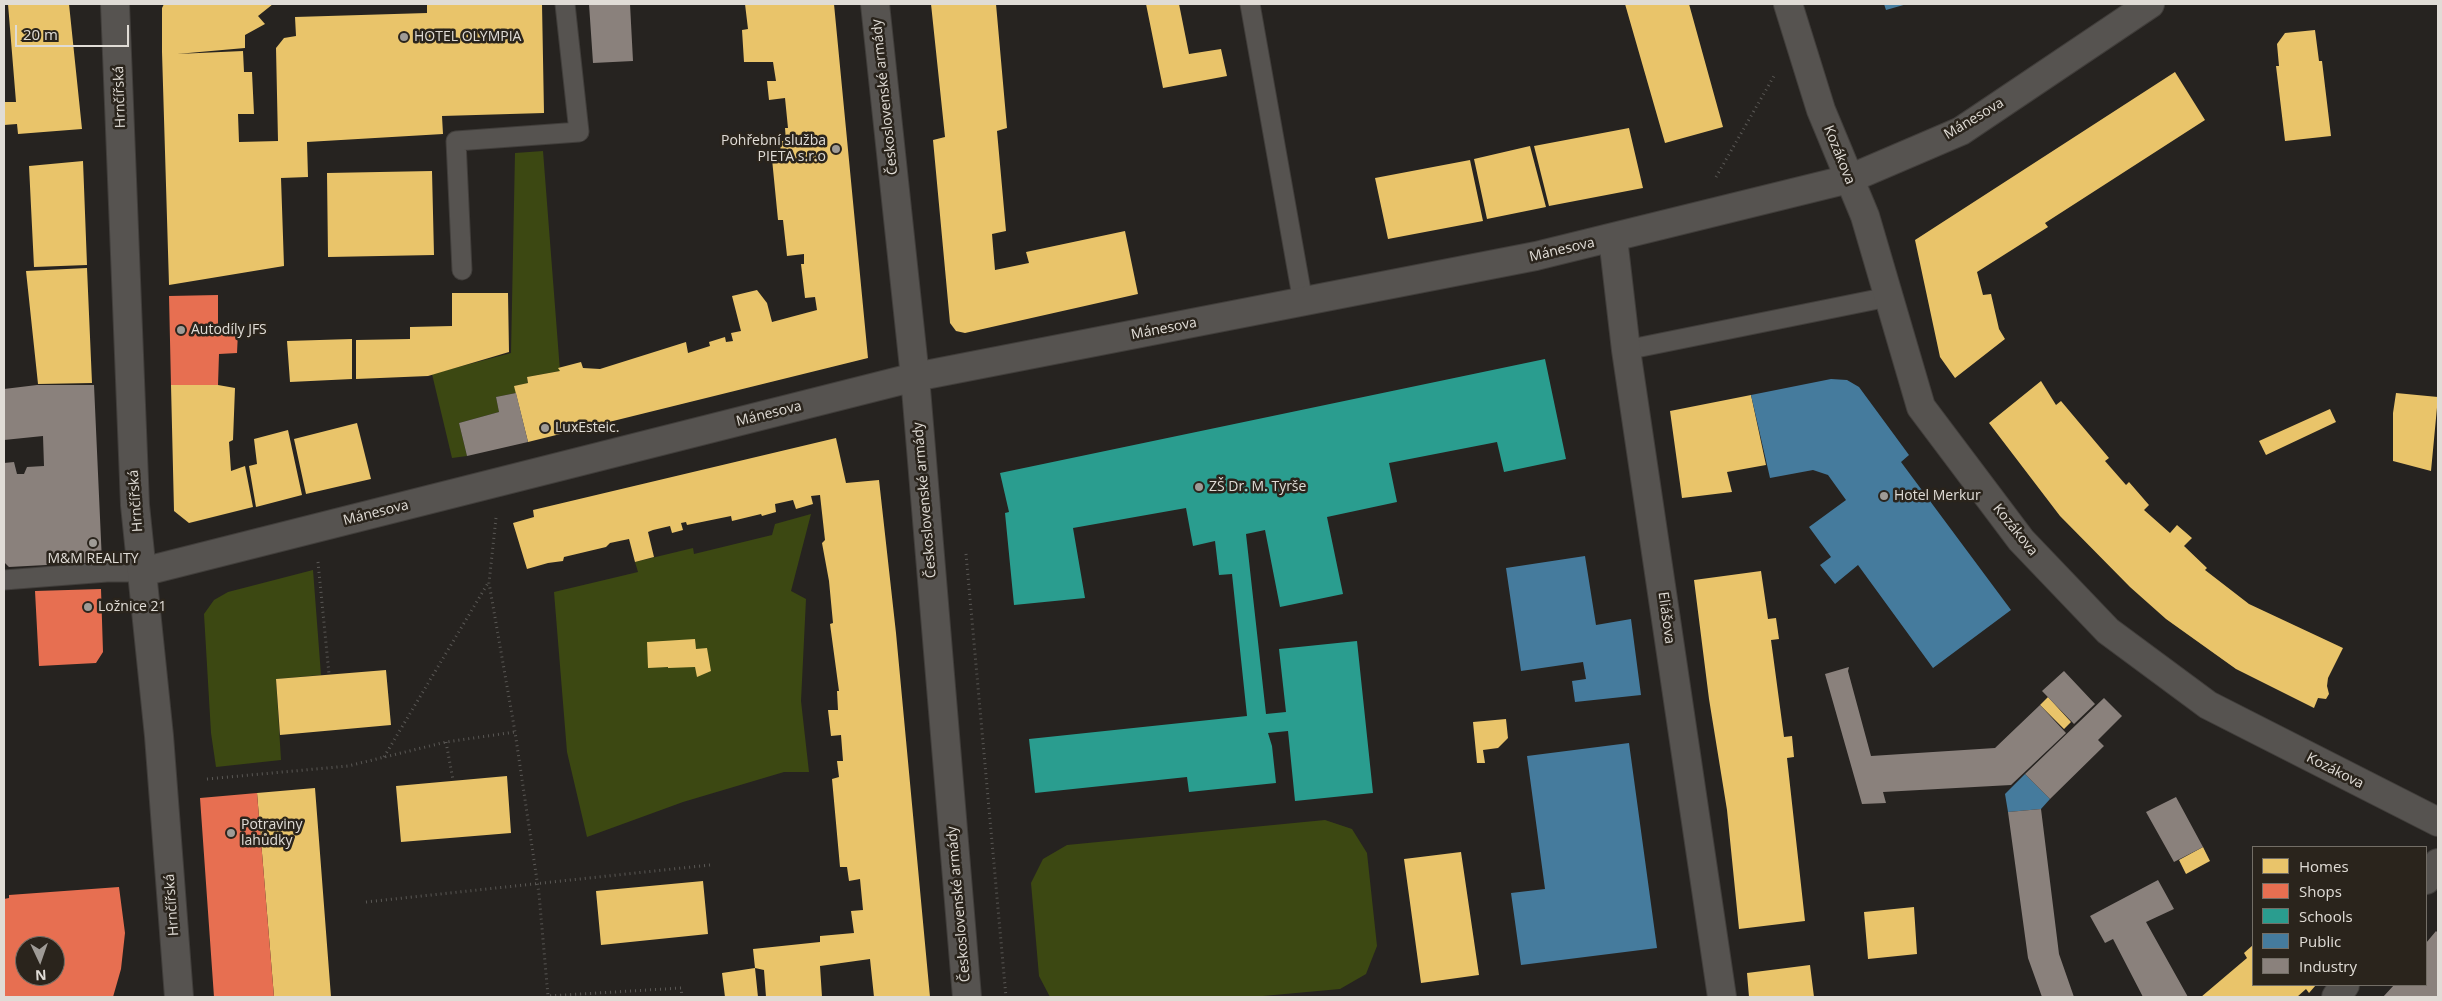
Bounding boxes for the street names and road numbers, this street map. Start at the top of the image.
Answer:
street label: Československé armády [868,18,902,176]
street label: Hrnčířská [111,66,129,128]
street label: Mánesova [1941,95,2007,143]
street label: Kozákova [1820,123,1858,187]
street label: Mánesova [1528,234,1596,266]
street label: Mánesova [1130,314,1198,344]
street label: Mánesova [735,398,803,430]
street label: Československé armády [910,421,940,579]
street label: Hrnčířská [125,469,147,533]
street label: Mánesova [342,497,410,529]
street label: Kozákova [1989,501,2041,559]
street label: Eliášova [1654,591,1678,645]
street label: Kozákova [2304,749,2366,793]
street label: Československé armády [944,825,974,983]
street label: Hrnčířská [161,873,183,937]

